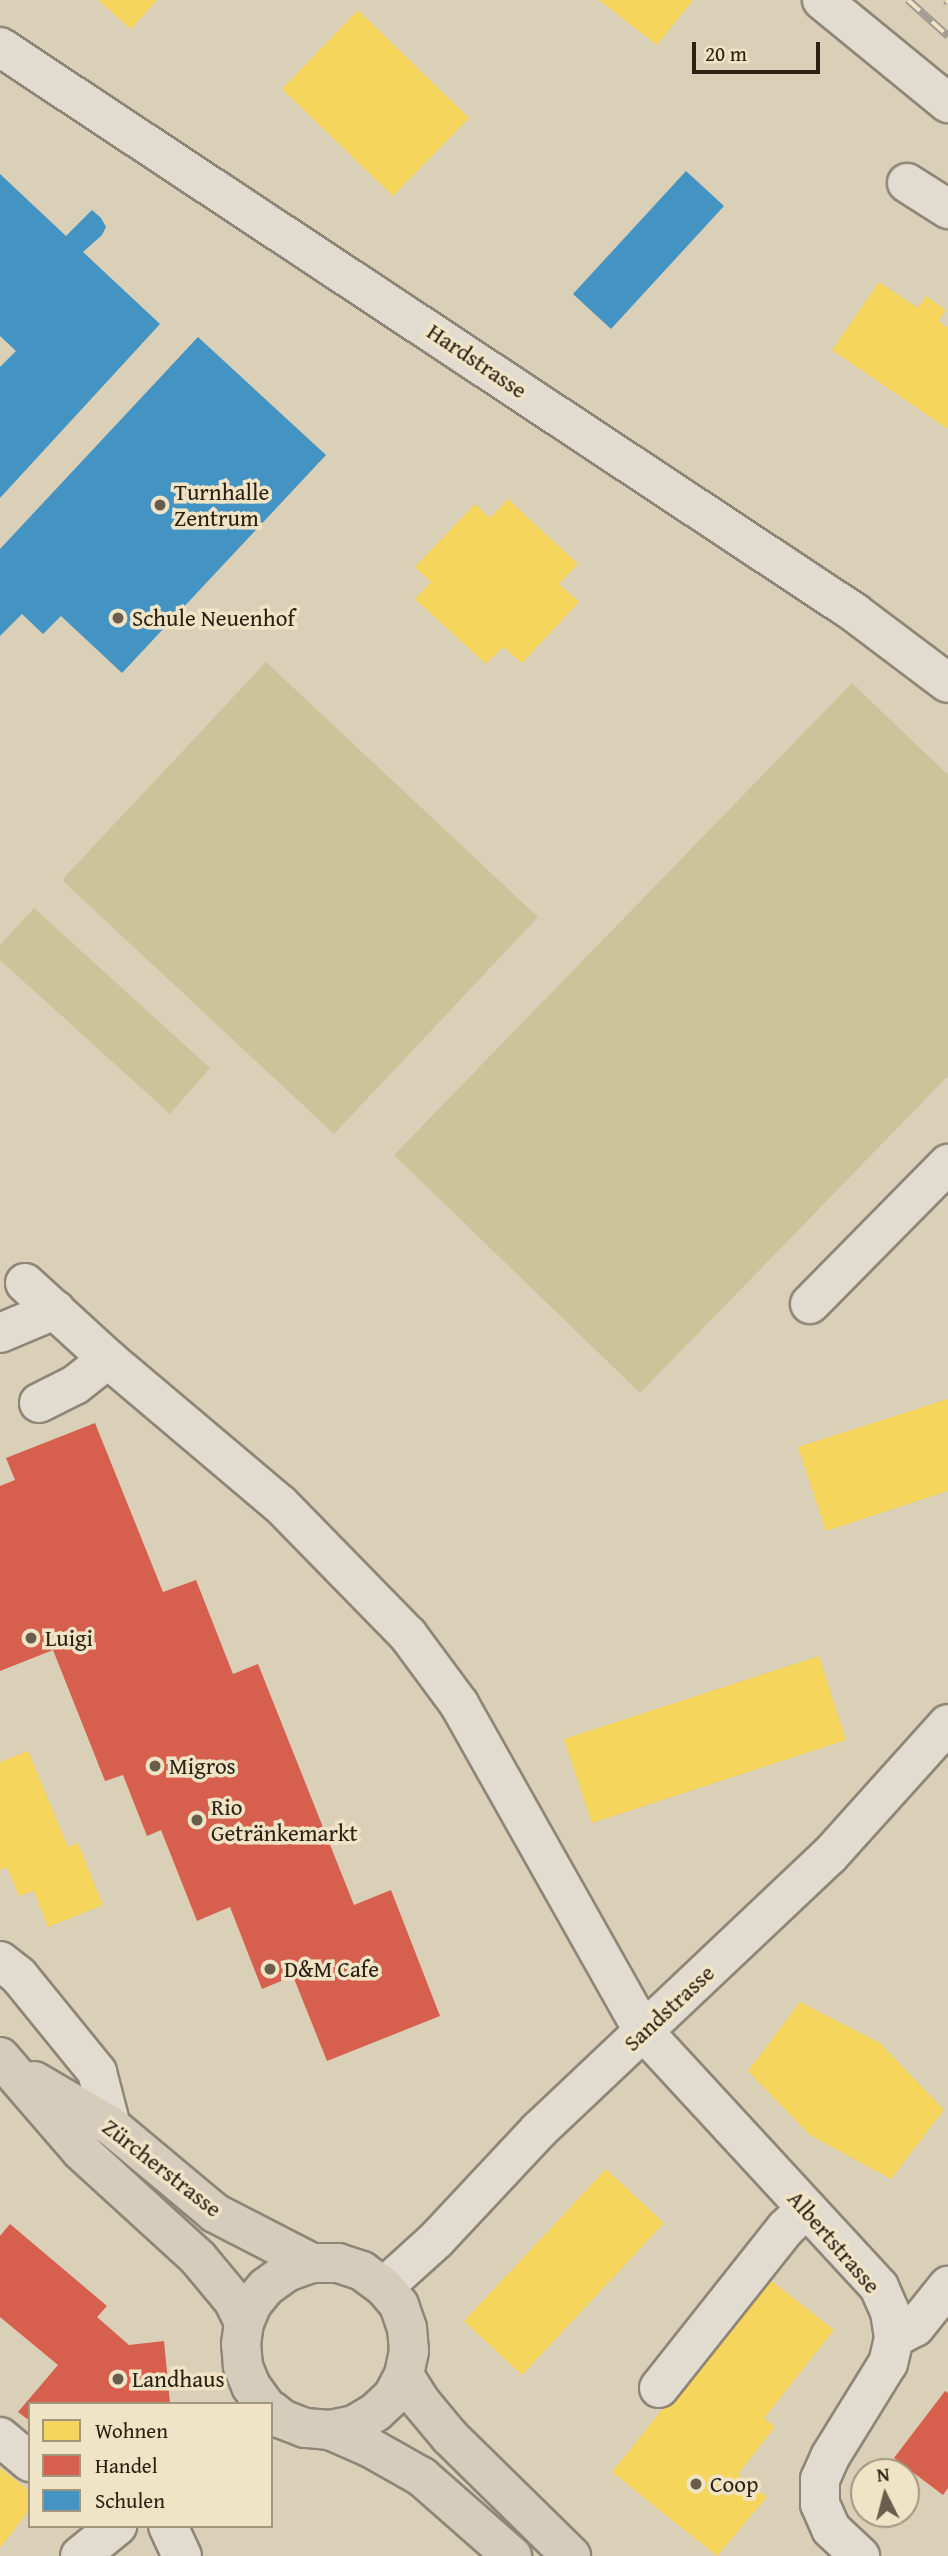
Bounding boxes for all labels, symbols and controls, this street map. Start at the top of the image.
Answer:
scale bar [696,28,824,72]
text: 20 m [705,38,747,69]
street label: Hardstrasse [422,318,532,404]
place label: Turnhalle Zentrum [174,478,269,532]
marker: Turnhalle Zentrum [152,497,168,513]
place label: Schule Neuenhof [132,604,295,632]
marker: Schule Neuenhof [110,610,126,626]
place label: Luigi [45,1624,93,1652]
marker: Luigi [23,1630,39,1646]
place label: Migros [169,1752,236,1780]
marker: Migros [147,1758,163,1774]
place label: Rio Getränkemarkt [211,1793,358,1847]
marker: Rio Getränkemarkt [189,1812,205,1828]
place label: D&M Cafe [284,1955,379,1983]
street label: Sandstrasse [618,1959,720,2057]
marker: D&M Cafe [262,1961,278,1977]
street label: Zürcherstrasse [97,2113,227,2223]
street label: Albertstrasse [782,2185,886,2299]
place label: Landhaus [132,2365,225,2393]
marker: Landhaus [110,2371,126,2387]
legend [28,2402,273,2528]
text: Wohnen [95,2415,168,2446]
text: Handel [95,2450,158,2481]
north arrow [850,2458,920,2528]
text: N [875,2460,891,2489]
place label: Coop [710,2470,758,2498]
marker: Coop [688,2476,704,2492]
text: Schulen [95,2485,165,2516]

